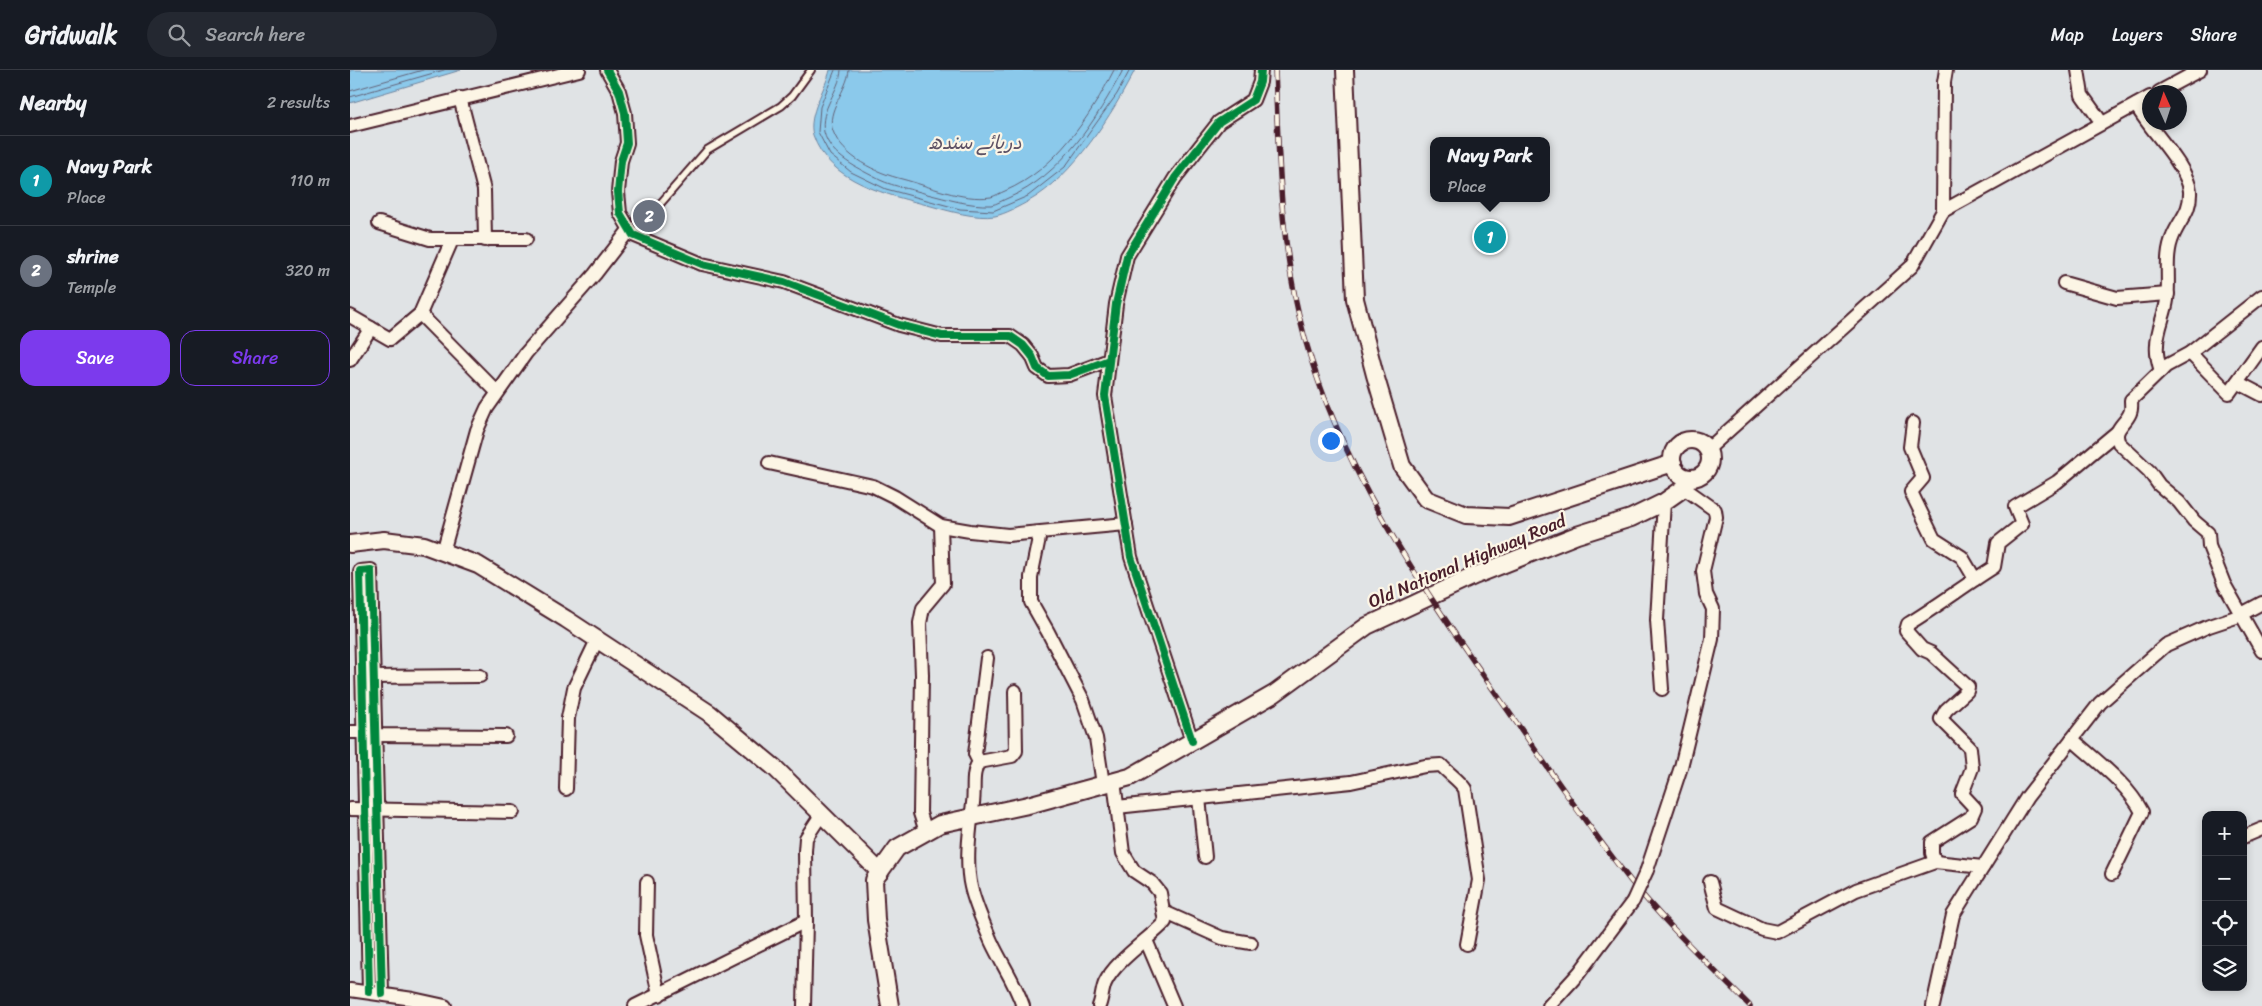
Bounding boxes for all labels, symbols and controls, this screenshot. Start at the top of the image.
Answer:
search box [147,12,497,57]
text: Gridwalk [25,14,117,56]
text: Search here [205,18,305,51]
text: Map [2051,19,2084,51]
text: Layers [2112,19,2163,51]
text: Share [2191,19,2237,51]
icon: search [165,21,193,49]
text: Nearby [20,84,86,122]
north arrow [2142,85,2187,130]
text: 2 results [267,88,330,117]
water label: دریائے سندھ [928,126,1022,159]
popup [1430,137,1550,202]
text: Navy Park [1448,139,1532,172]
text: Navy Park [67,150,152,183]
text: 1 [33,166,39,195]
text: 110 m [290,166,330,195]
text: Place [1448,172,1486,201]
text: Place [67,183,106,212]
pin: 2 [633,197,665,235]
pin: 1 [1474,218,1506,256]
text: shrine [67,240,119,273]
text: 2 [31,256,41,285]
text: 320 m [285,256,330,285]
text: Temple [67,273,116,302]
button: Save [20,330,170,386]
button: Share [180,330,330,386]
your location [1318,428,1344,454]
street label: Old National Highway Road [1363,504,1572,617]
map controls [2202,811,2247,991]
button: + [2202,811,2247,856]
button: − [2202,856,2247,901]
button: locate [2202,901,2247,946]
button: layers [2202,946,2247,991]

